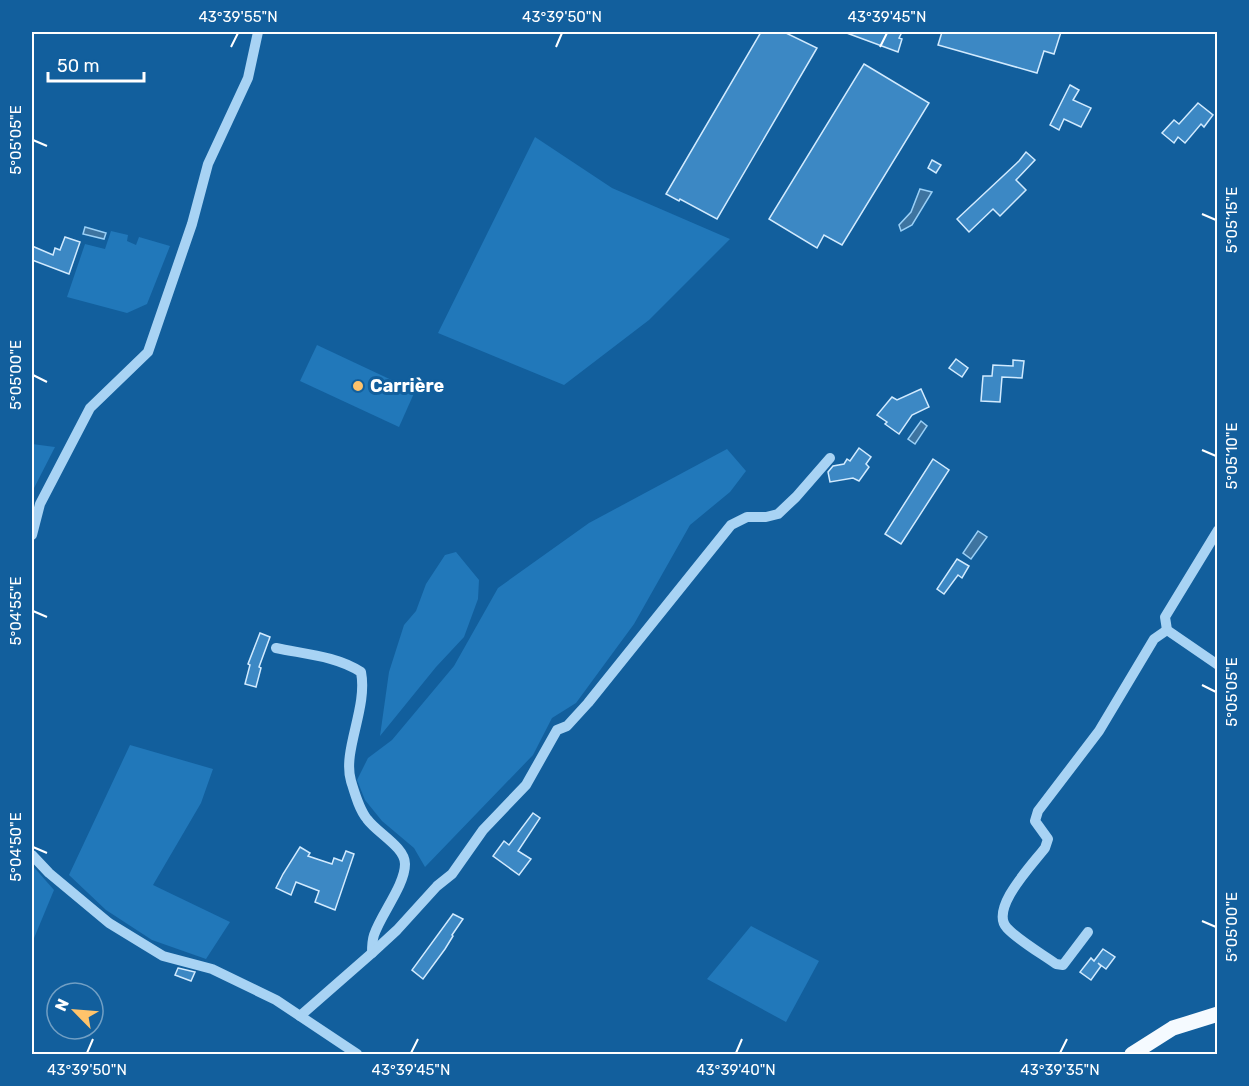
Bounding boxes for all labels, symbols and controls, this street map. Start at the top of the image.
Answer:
text: 43°39'55"N [198,8,278,26]
text: 43°39'50"N [522,8,602,26]
text: 43°39'45"N [848,8,926,26]
scale bar [48,45,144,83]
text: 50 m [57,55,100,77]
text: 5°05'05"E [7,105,25,175]
text: 5°05'15"E [1223,187,1241,253]
text: 5°05'00"E [7,340,25,410]
place label: Carrière [370,375,445,397]
marker: Carrière [351,379,365,393]
text: 5°05'10"E [1223,422,1241,490]
text: 5°04'55"E [7,576,25,646]
text: 5°05'05"E [1223,657,1241,727]
text: 5°04'50"E [7,812,25,882]
text: 5°05'00"E [1223,892,1241,962]
north arrow [45,981,105,1041]
text: N [51,996,73,1014]
text: 43°39'50"N [47,1061,127,1079]
text: 43°39'45"N [372,1061,450,1079]
text: 43°39'40"N [696,1061,776,1079]
text: 43°39'35"N [1020,1061,1100,1079]

